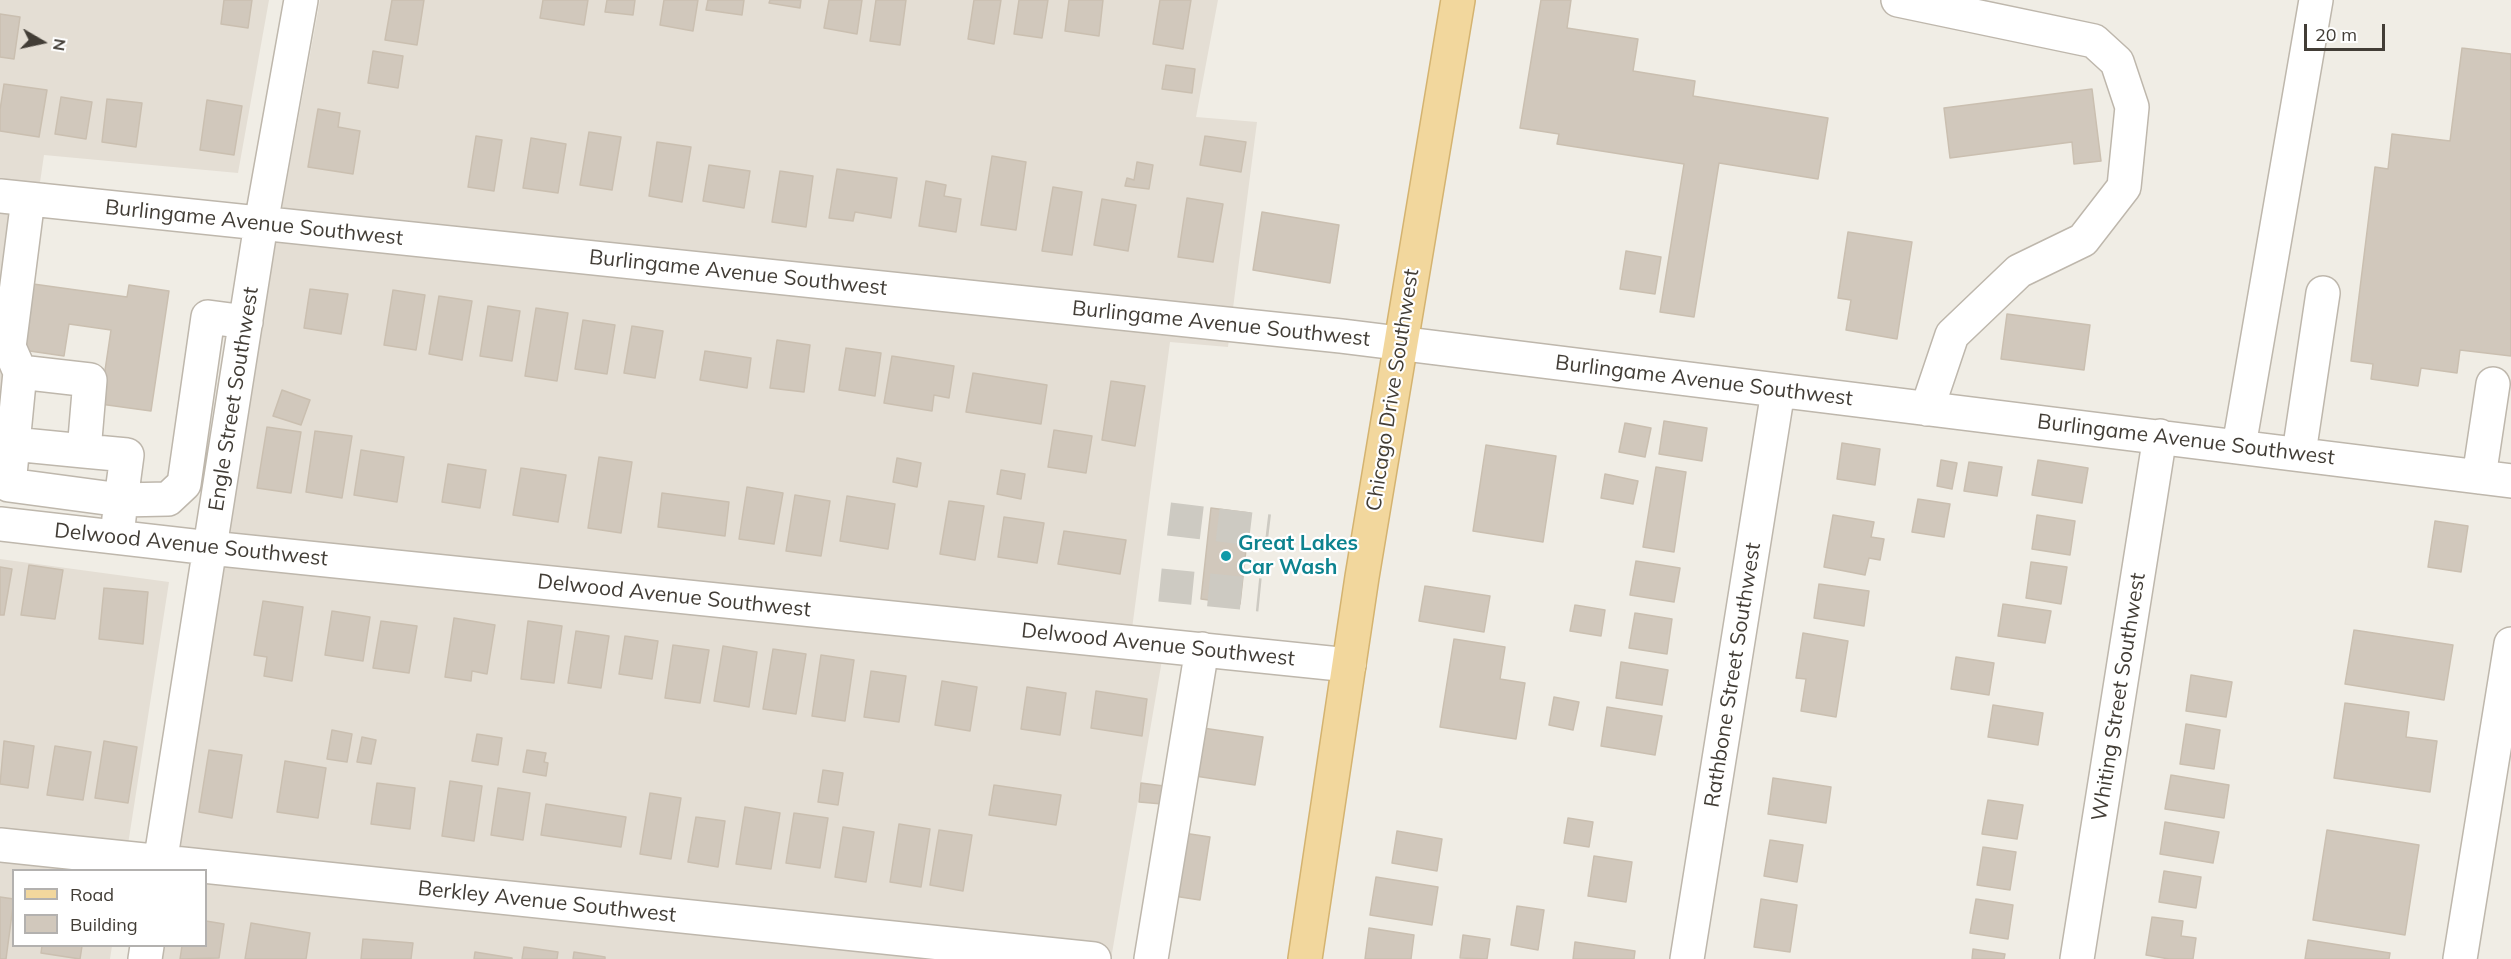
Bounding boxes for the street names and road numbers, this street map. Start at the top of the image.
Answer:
street label: Burlingame Avenue Southwest [104,195,404,251]
street label: Burlingame Avenue Southwest [588,245,888,301]
street label: Chicago Drive Southwest [1361,267,1425,513]
street label: Engle Street Southwest [204,285,264,513]
street label: Burlingame Avenue Southwest [1071,296,1371,352]
street label: Burlingame Avenue Southwest [1554,350,1854,412]
street label: Burlingame Avenue Southwest [2036,409,2336,471]
street label: Delwood Avenue Southwest [53,518,329,572]
street label: Rathbone Street Southwest [1700,541,1766,809]
street label: Delwood Avenue Southwest [536,569,812,623]
street label: Whiting Street Southwest [2087,571,2151,823]
street label: Delwood Avenue Southwest [1020,618,1296,672]
street label: Berkley Avenue Southwest [417,876,677,928]

